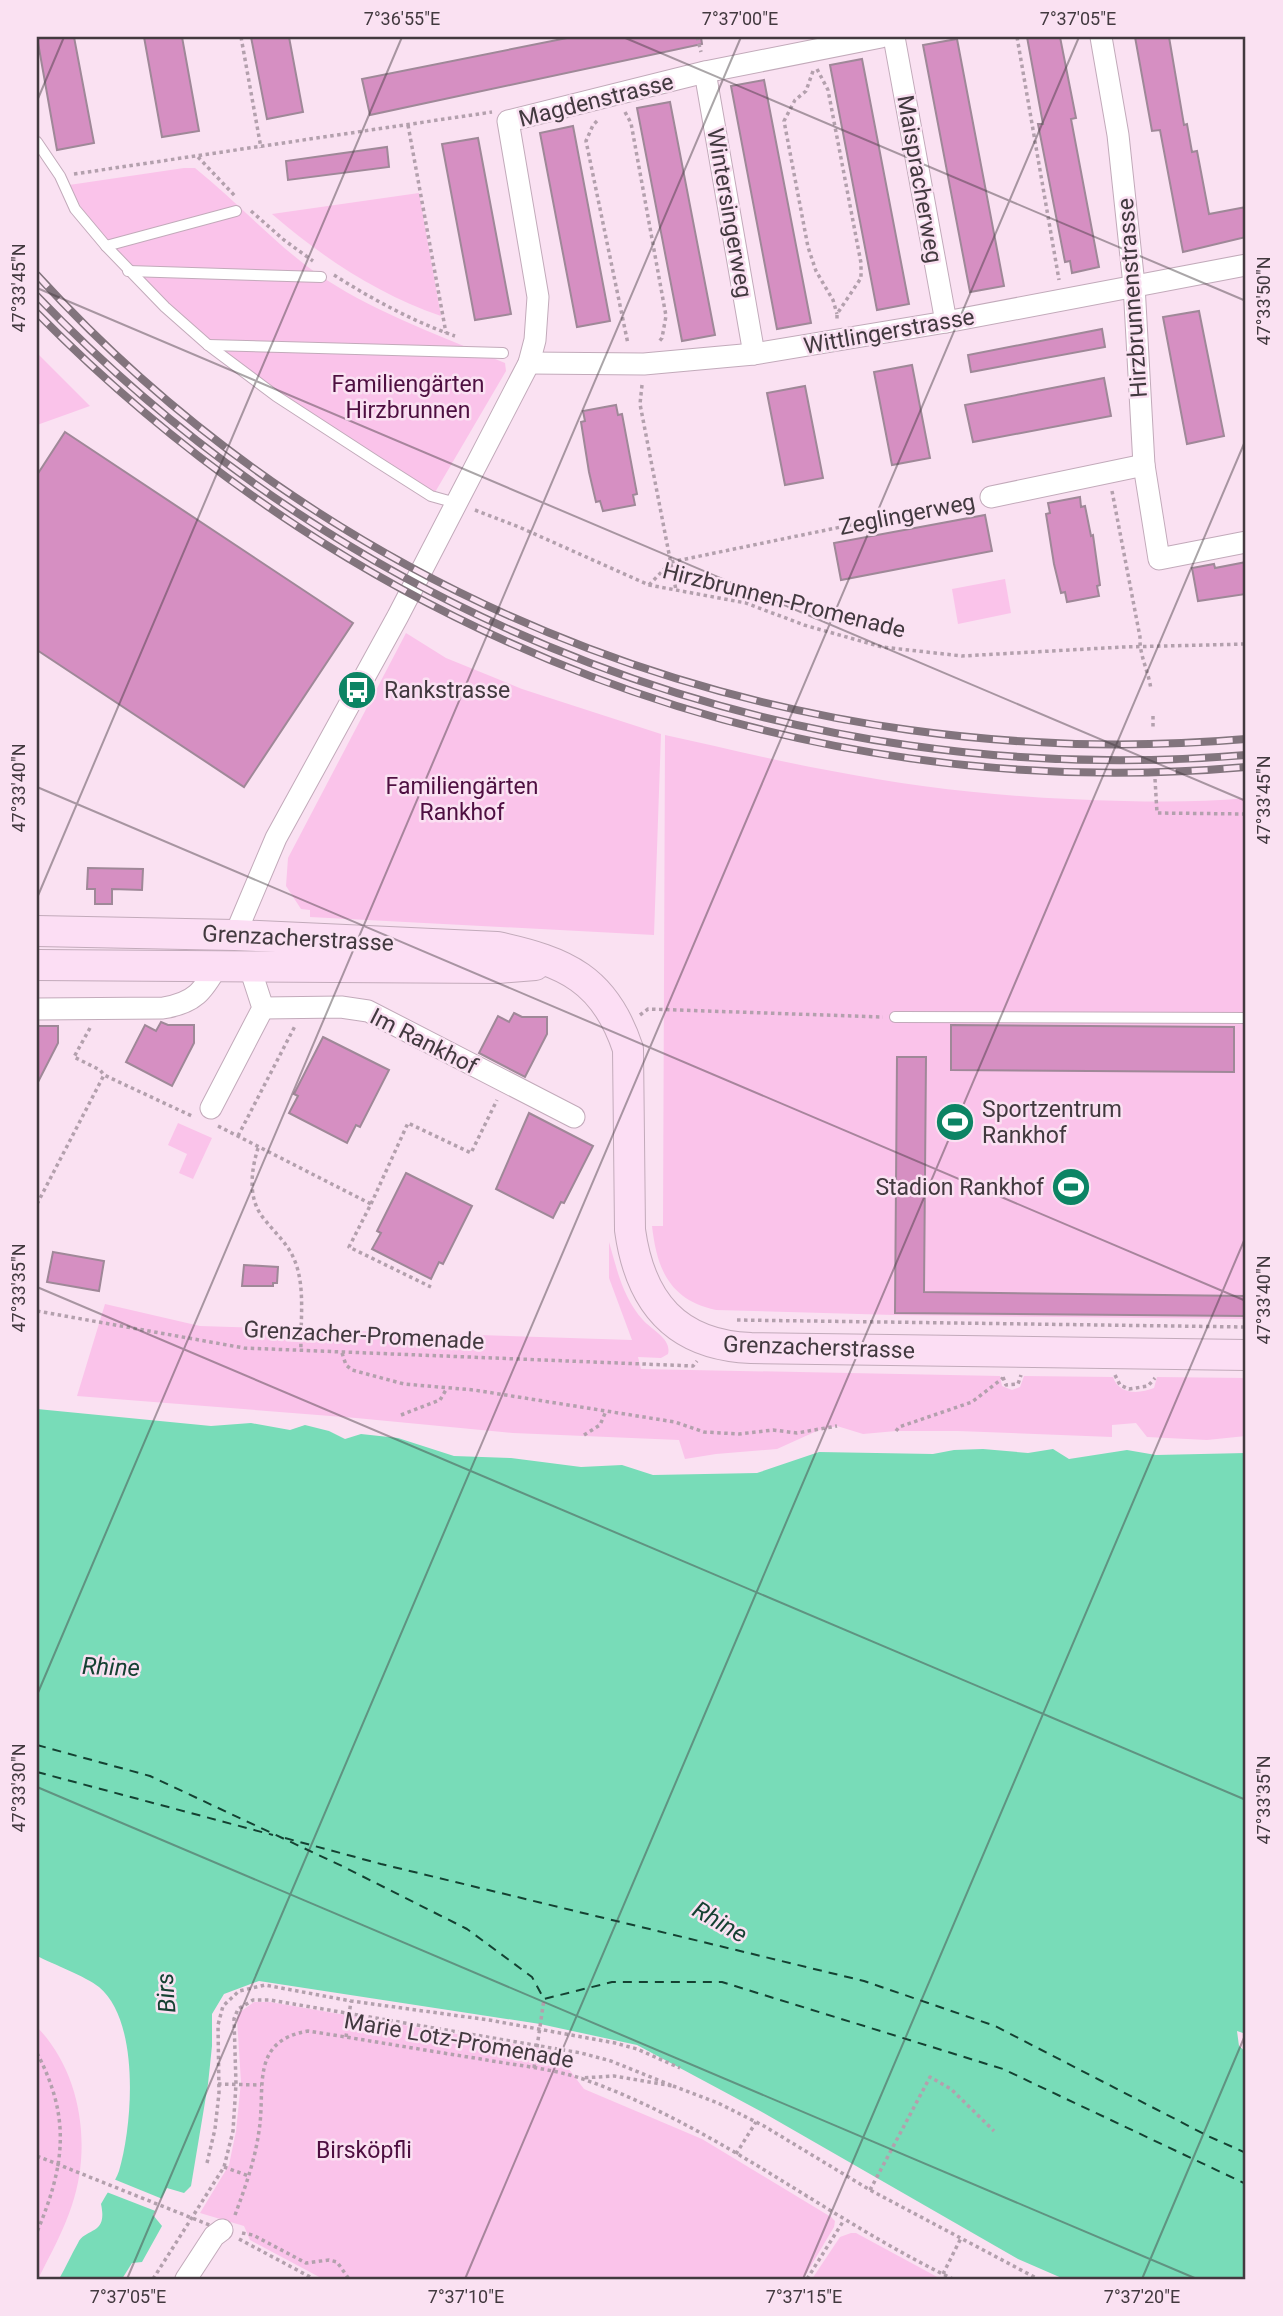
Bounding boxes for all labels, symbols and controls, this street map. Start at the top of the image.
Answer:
text: 7°36'55"E [364,8,440,29]
text: 7°37'00"E [702,8,778,29]
text: 7°37'05"E [1040,8,1116,29]
street label: Magdenstrasse [516,68,676,133]
street label: Maispracherweg [891,93,948,265]
street label: Wintersingerweg [701,126,758,300]
street label: Hirzbrunnenstrasse [1112,197,1153,399]
text: 47°33'45"N [8,243,29,333]
text: 47°33'50"N [1253,256,1274,346]
street label: Wittlingerstrasse [802,303,977,360]
park label: Familiengärten Hirzbrunnen [332,371,484,424]
street label: Zeglingerweg [837,488,977,541]
street label: Hirzbrunnen-Promenade [660,557,908,644]
bus stop icon: Rankstrasse [336,669,378,711]
place label: Rankstrasse [384,677,510,704]
text: 47°33'40"N [8,743,29,833]
text: 47°33'45"N [1253,755,1274,845]
park label: Familiengärten Rankhof [386,773,538,826]
street label: Grenzacherstrasse [201,920,395,957]
street label: Im Rankhof [366,1003,483,1080]
place label: Sportzentrum Rankhof [982,1096,1122,1149]
sports icon: Sportzentrum Rankhof [934,1101,976,1143]
sports icon: Stadion Rankhof [1050,1166,1092,1208]
place label: Stadion Rankhof [875,1174,1045,1201]
text: 47°33'35"N [8,1243,29,1333]
text: 47°33'40"N [1253,1255,1274,1345]
street label: Grenzacher-Promenade [243,1316,485,1355]
street label: Grenzacherstrasse [723,1331,915,1364]
water label: Rhine [82,1652,140,1682]
text: 47°33'30"N [8,1743,29,1833]
text: 47°33'35"N [1253,1755,1274,1845]
water label: Rhine [688,1895,752,1949]
water label: Birs [151,1972,181,2014]
street label: Marie Lotz-Promenade [342,2007,576,2074]
park label: Birsköpfli [316,2137,412,2164]
text: 7°37'05"E [90,2286,166,2307]
text: 7°37'10"E [428,2286,504,2307]
text: 7°37'15"E [766,2286,842,2307]
text: 7°37'20"E [1104,2286,1180,2307]

